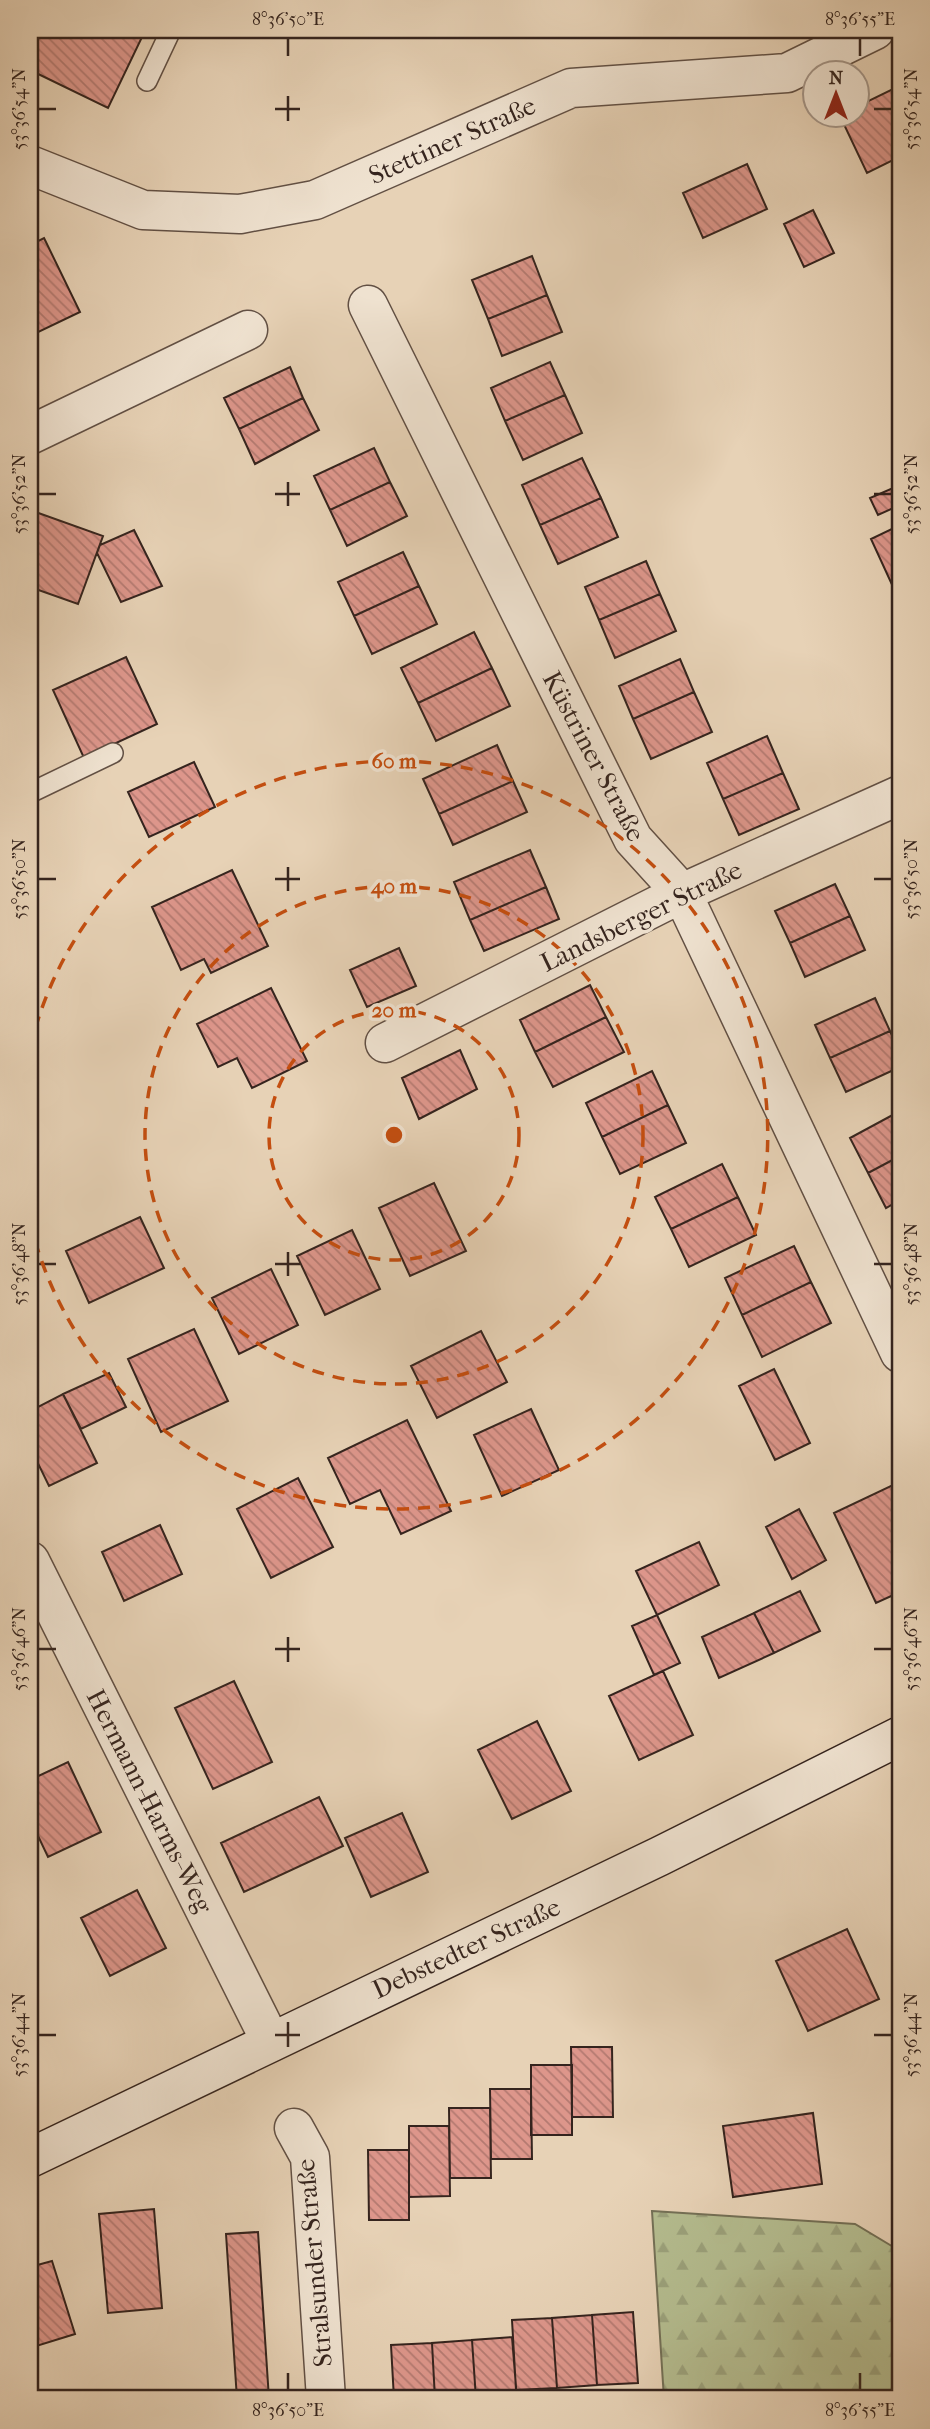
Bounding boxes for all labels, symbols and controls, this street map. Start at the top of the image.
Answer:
text: 8°36'50"E [252,9,324,30]
text: 8°36'55"E [825,9,895,30]
north arrow [800,60,870,130]
text: N [829,67,844,89]
text: 53°36'54"N [9,68,30,150]
text: 53°36'54"N [901,68,922,150]
street label: Stettiner Straße [364,90,540,191]
text: 53°36'52"N [9,453,30,534]
text: 53°36'52"N [901,453,922,534]
street label: Küstriner Straße [536,666,651,847]
text: 60 m [372,749,417,773]
text: 53°36'50"N [9,838,30,920]
text: 53°36'50"N [901,838,922,920]
street label: Landsberger Straße [535,854,747,979]
text: 40 m [370,874,418,899]
text: 20 m [372,998,417,1022]
centre of rings [382,1123,406,1147]
text: 53°36'48"N [9,1222,30,1306]
text: 53°36'48"N [901,1222,922,1306]
text: 53°36'46"N [9,1607,30,1691]
text: 53°36'46"N [901,1607,922,1691]
street label: Hermann-Harms-Weg [80,1684,220,1919]
street label: Debstedter Straße [367,1891,565,2006]
text: 53°36'44"N [9,1992,30,2077]
text: 53°36'44"N [901,1992,922,2077]
street label: Stralsunder Straße [290,2157,339,2368]
text: 8°36'50"E [252,2400,324,2421]
text: 8°36'55"E [825,2400,895,2421]

